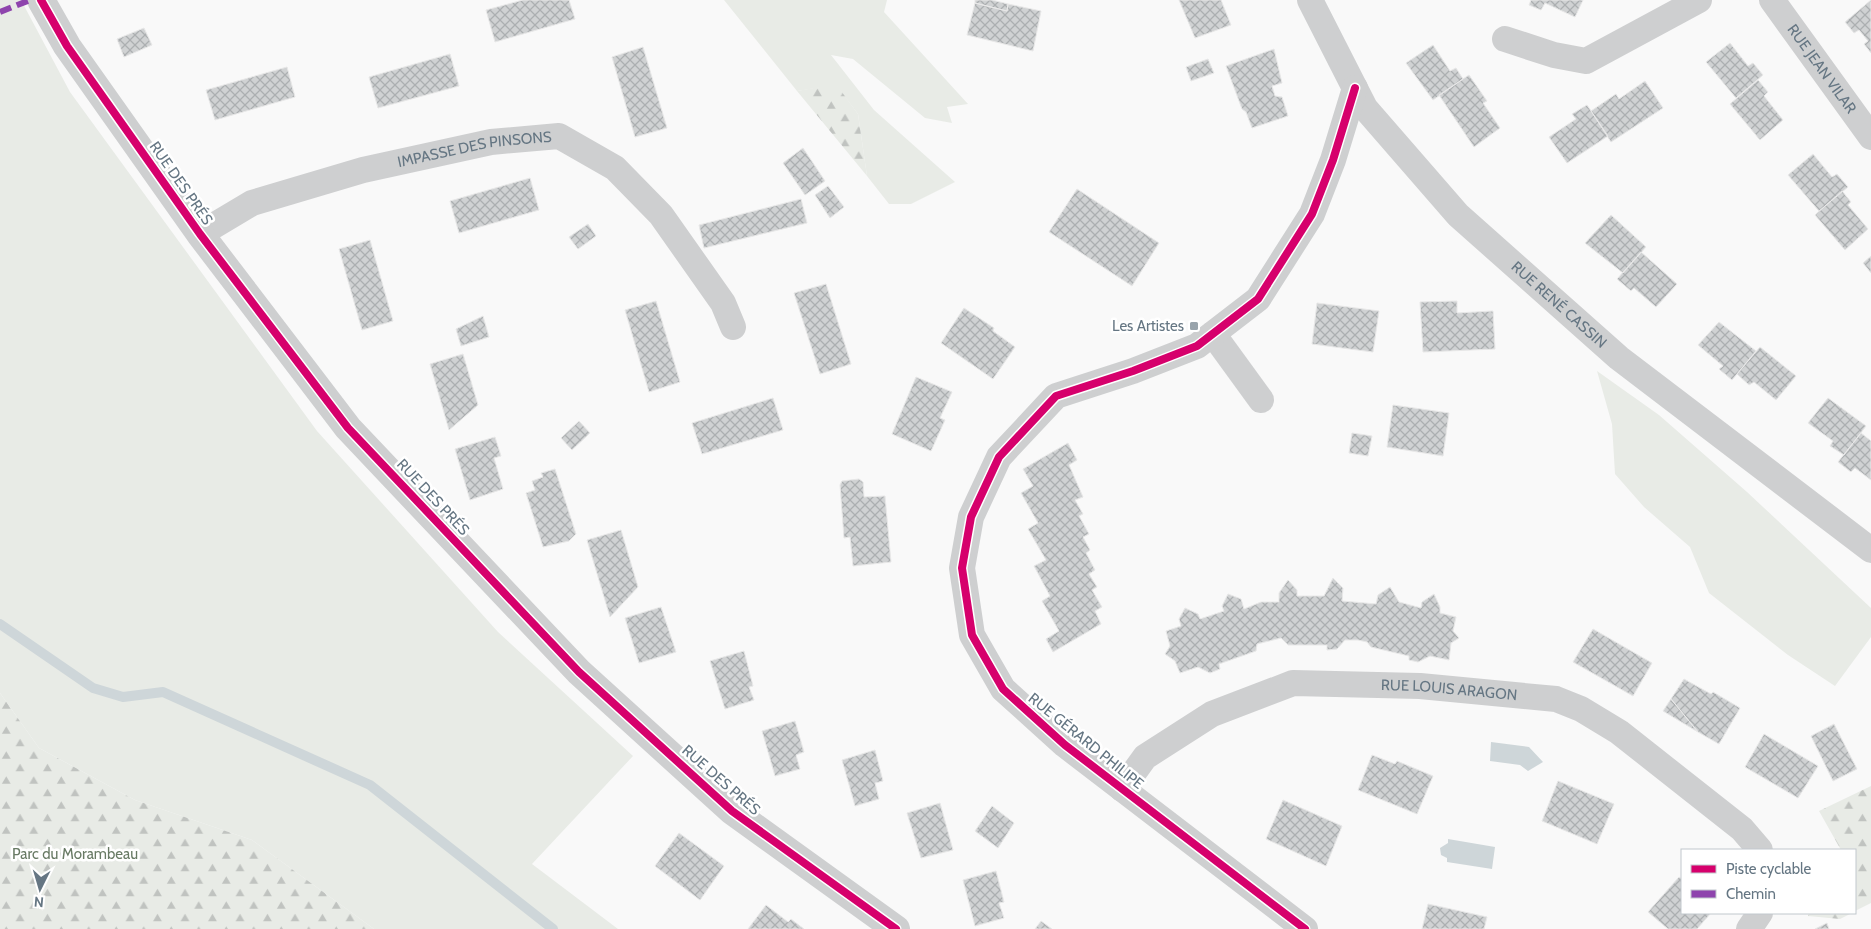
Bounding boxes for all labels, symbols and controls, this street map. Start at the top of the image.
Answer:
street label: RUE JEAN VILAR [1784,21,1860,117]
street label: IMPASSE DES PINSONS [396,128,553,171]
street label: RUE DES PRÉS [146,137,217,228]
street label: RUE RENÉ CASSIN [1508,258,1610,352]
place label: Les Artistes [1112,317,1184,335]
marker: Les Artistes [1188,320,1200,332]
street label: RUE DES PRÉS [393,454,474,539]
street label: RUE LOUIS ARAGON [1381,676,1518,704]
street label: RUE GÉRARD PHILIPE [1025,688,1148,793]
street label: RUE DES PRÉS [678,740,765,819]
park label: Parc du Morambeau [12,845,138,863]
legend [1681,849,1856,914]
text: Piste cyclable [1726,860,1812,878]
north arrow [15,864,65,914]
text: Chemin [1726,885,1776,903]
text: N [33,893,45,911]

